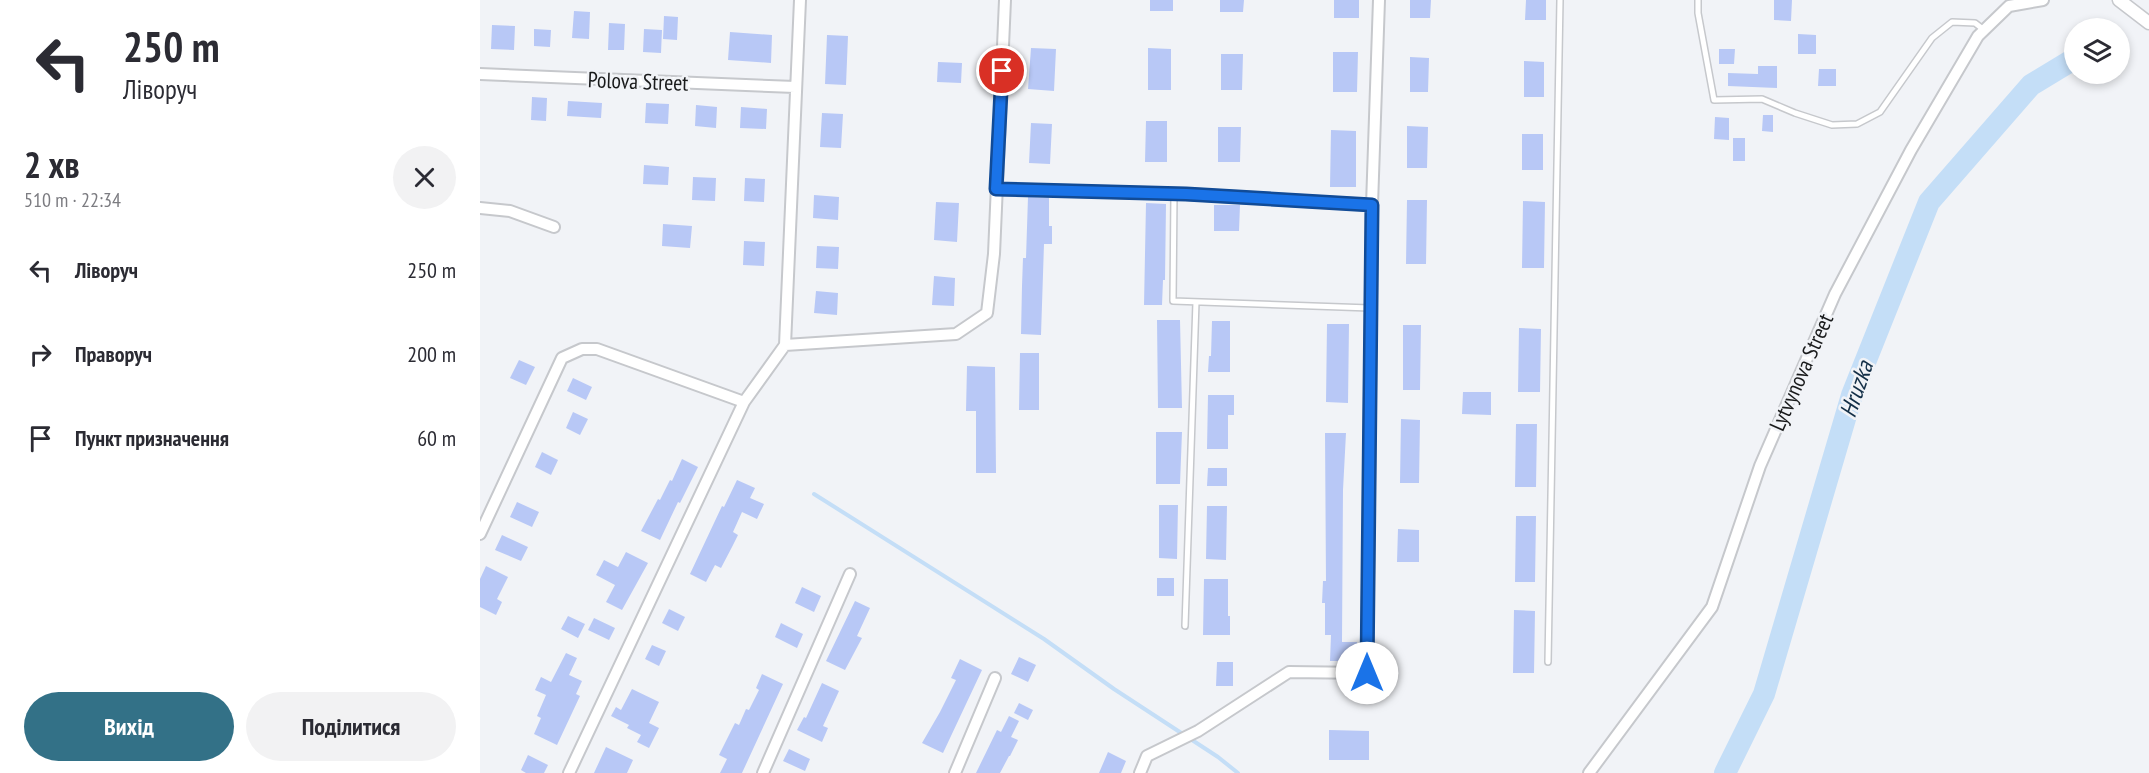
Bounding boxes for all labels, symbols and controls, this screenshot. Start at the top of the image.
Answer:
map controls [2064,18,2130,84]
button: layers [2064,18,2130,84]
text: 250 m [123,19,220,74]
icon: left [24,24,102,102]
pin [976,45,1027,96]
icon: arrive [985,54,1018,87]
street label: Polova Street [587,65,689,97]
text: Ліворуч [123,72,197,106]
text: 2 хв [24,141,79,188]
button: close [393,146,456,209]
text: 510 m · 22:34 [24,187,121,213]
icon: left [24,254,57,287]
text: Ліворуч [75,256,138,284]
text: 250 m [407,256,456,284]
street label: Lytvynova Street [1763,309,1839,435]
icon: right [24,338,57,371]
text: Праворуч [75,340,152,368]
text: 200 m [407,340,456,368]
water label: Hruzka [1832,355,1880,421]
icon: arrive [24,422,57,455]
text: Пункт призначення [75,424,229,452]
text: 60 m [417,424,456,452]
position arrow [1335,641,1399,705]
button: Вихід [24,692,234,761]
button: Поділитися [246,692,456,761]

